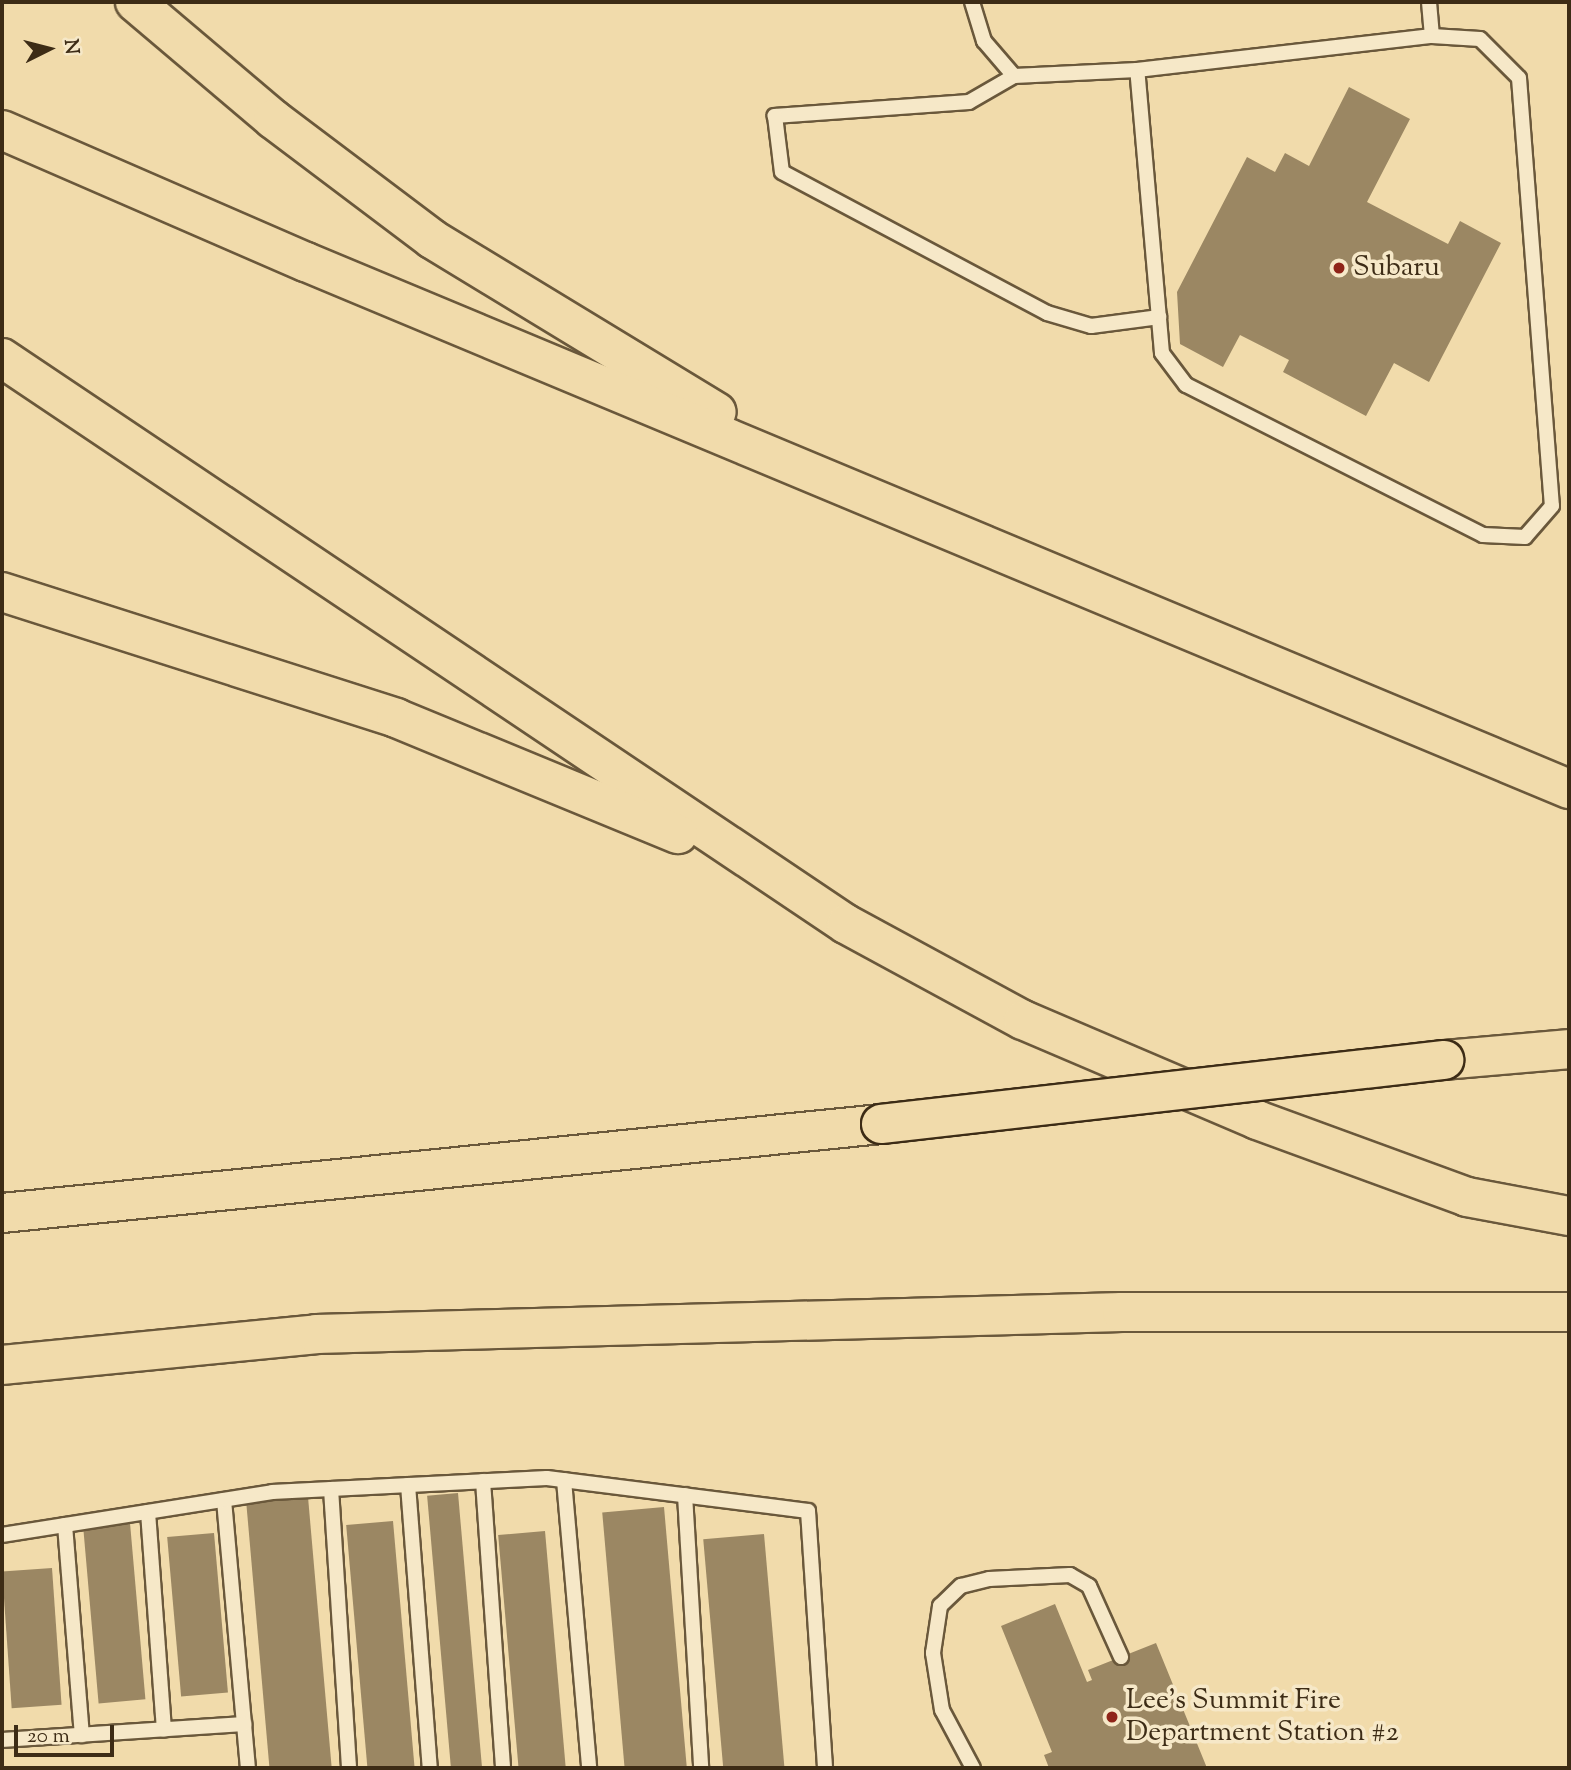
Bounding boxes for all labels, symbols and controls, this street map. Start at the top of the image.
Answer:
north arrow [14,14,84,84]
text: N [56,38,85,56]
place label: Subaru [1353,251,1440,285]
marker: Subaru [1331,260,1347,276]
place label: Lee's Summit Fire Department Station #2 [1126,1684,1399,1750]
marker: Lee's Summit Fire Department Station #2 [1104,1709,1120,1725]
scale bar [18,1710,117,1754]
text: 20 m [27,1722,70,1752]

